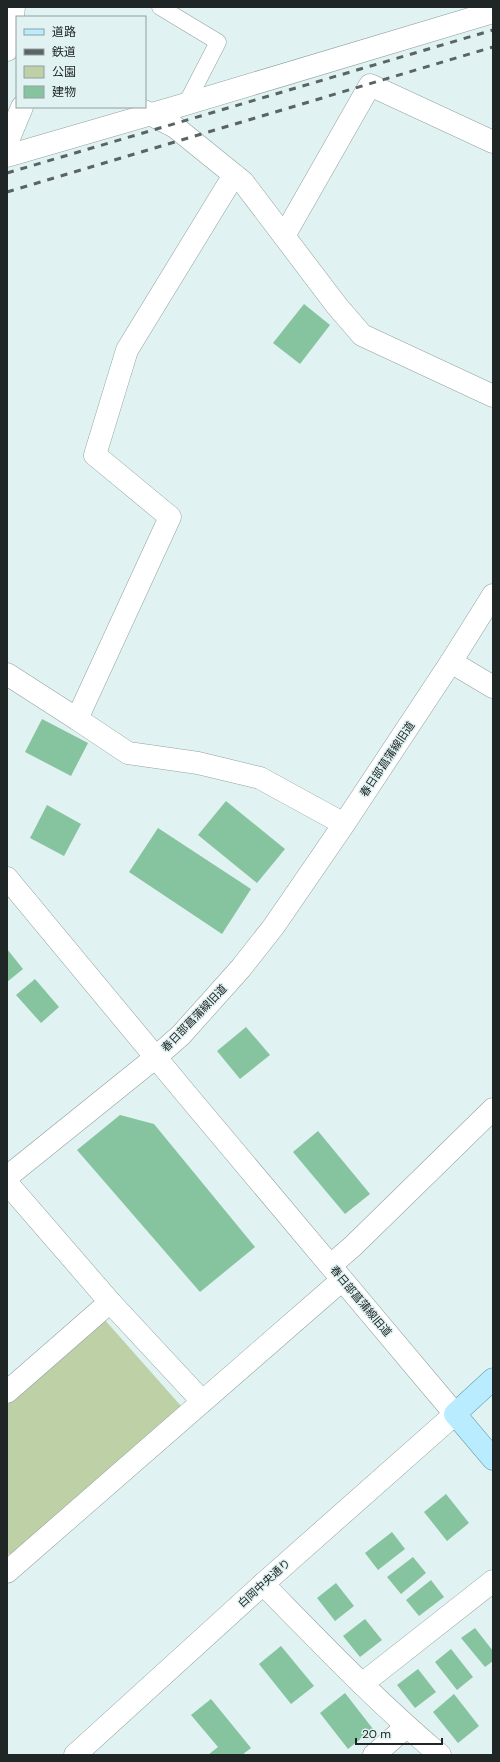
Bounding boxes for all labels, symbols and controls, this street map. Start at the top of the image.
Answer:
legend [16,16,146,108]
text: 道路 [52,24,76,40]
text: 鉄道 [52,44,76,60]
text: 公園 [52,64,76,80]
text: 建物 [52,84,76,100]
street label: 春日部菖蒲線旧道 [357,719,417,799]
street label: 春日部菖蒲線旧道 [158,981,230,1055]
street label: 春日部菖蒲線旧道 [327,1263,395,1339]
street label: 白岡中央通り [235,1556,293,1610]
scale bar [356,1720,442,1746]
text: 20 m [362,1726,391,1742]

